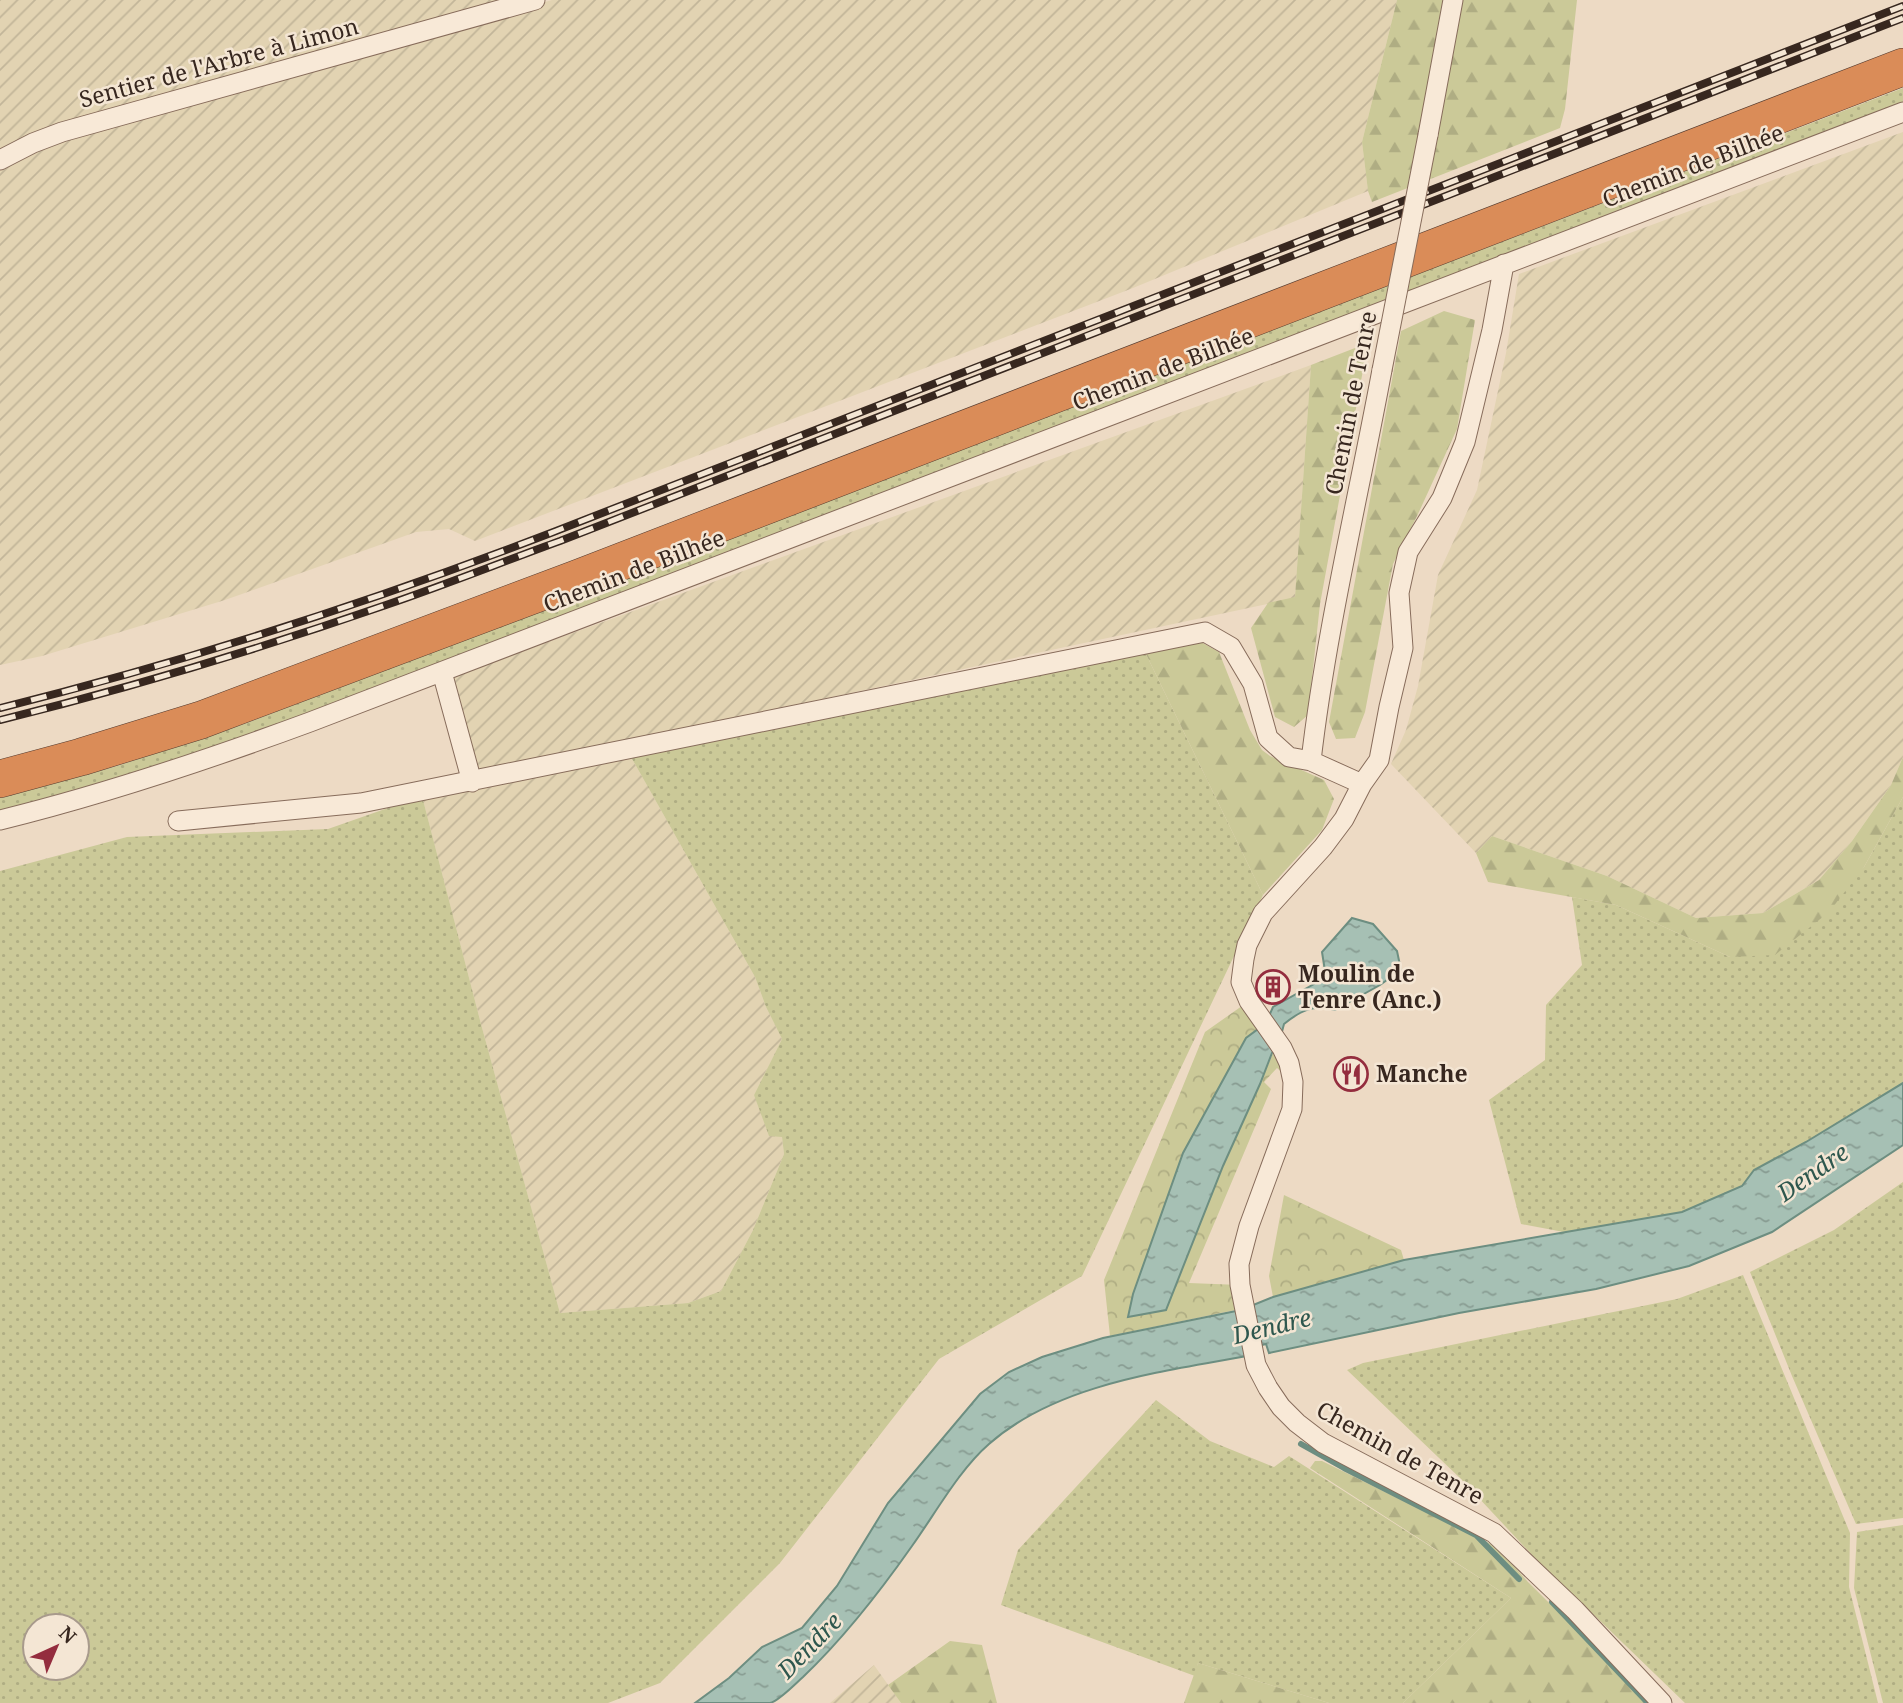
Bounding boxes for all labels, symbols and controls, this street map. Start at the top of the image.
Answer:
street label: Sentier de l'Arbre à Limon [76,9,362,115]
street label: Chemin de Bilhée [1597,116,1788,214]
street label: Chemin de Tenre [1317,308,1384,497]
street label: Chemin de Bilhée [1067,319,1258,417]
street label: Chemin de Bilhée [538,521,729,619]
place label: Moulin de Tenre (Anc.) [1298,957,1442,1015]
building icon: Moulin de Tenre (Anc.) [1254,968,1292,1006]
restaurant icon: Manche [1332,1055,1370,1093]
place label: Manche [1376,1057,1468,1089]
water label: Dendre [1769,1135,1855,1209]
water label: Dendre [1228,1300,1315,1351]
street label: Chemin de Tenre [1311,1393,1490,1511]
water label: Dendre [769,1605,849,1686]
north arrow [21,1612,91,1682]
text: N [53,1620,82,1649]

